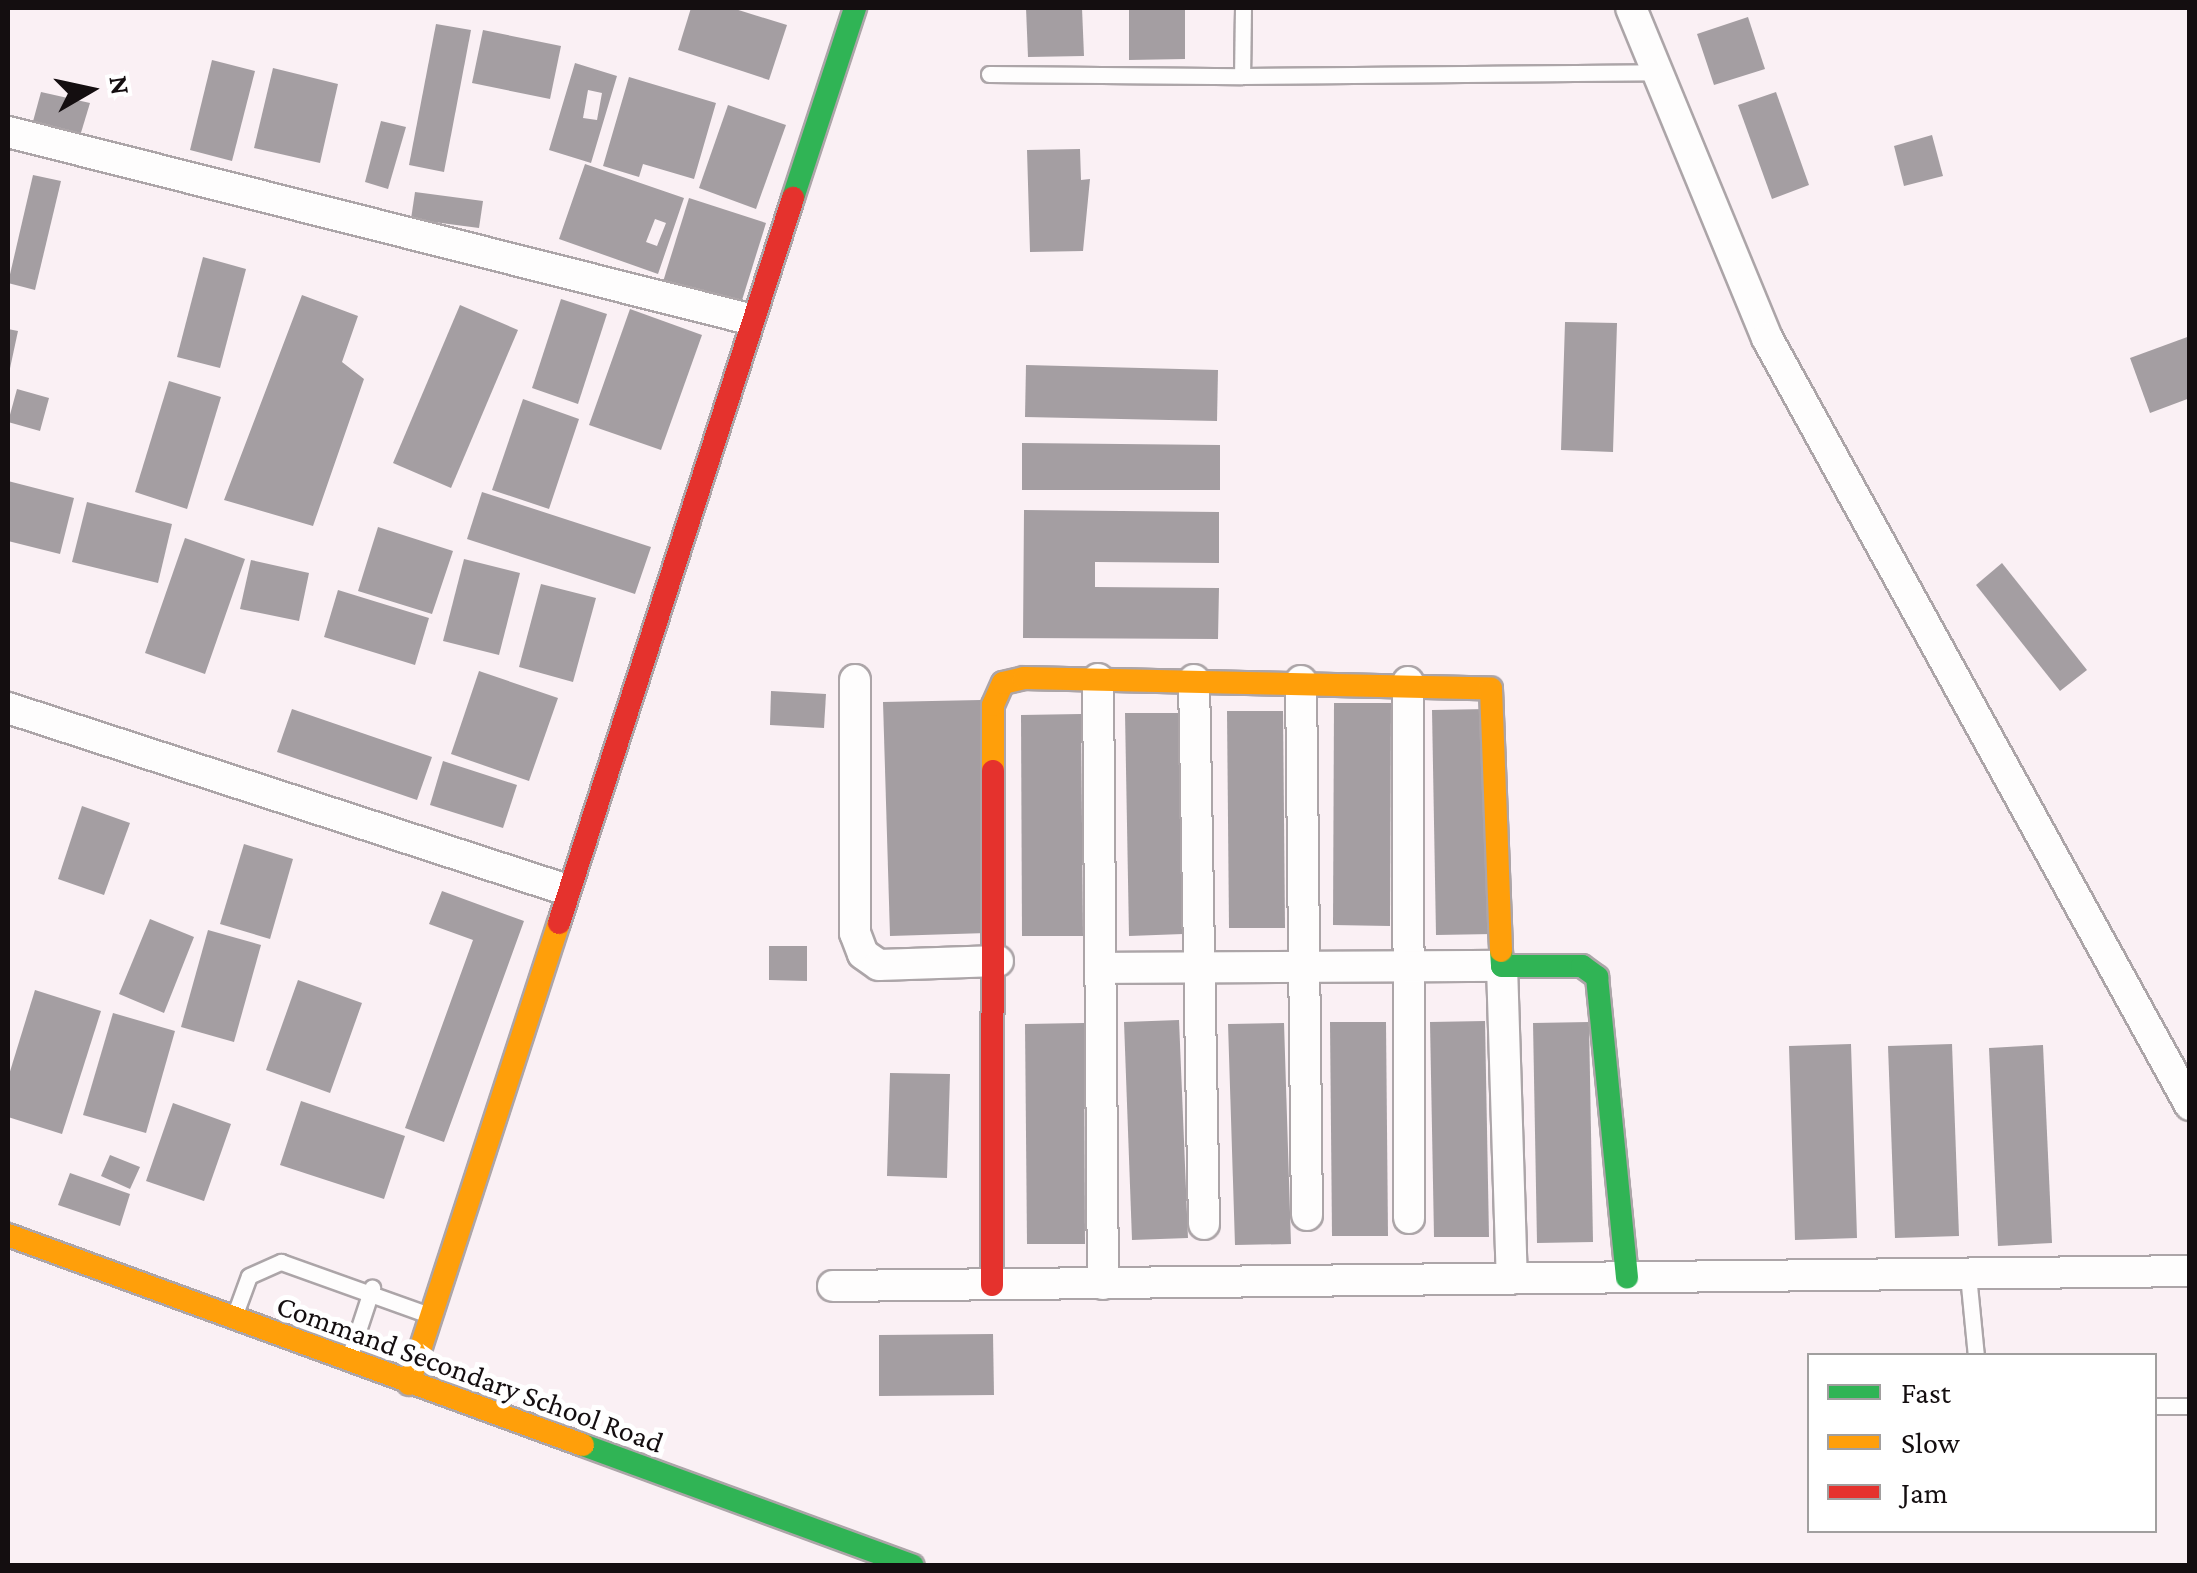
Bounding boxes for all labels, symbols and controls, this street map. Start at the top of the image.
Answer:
north arrow [40,40,140,140]
text: N [103,73,137,97]
street label: Command Secondary School Road [272,1287,668,1461]
legend [1807,1353,2157,1533]
text: Fast [1901,1376,1951,1409]
text: Slow [1901,1426,1960,1459]
text: Jam [1901,1476,1948,1509]

